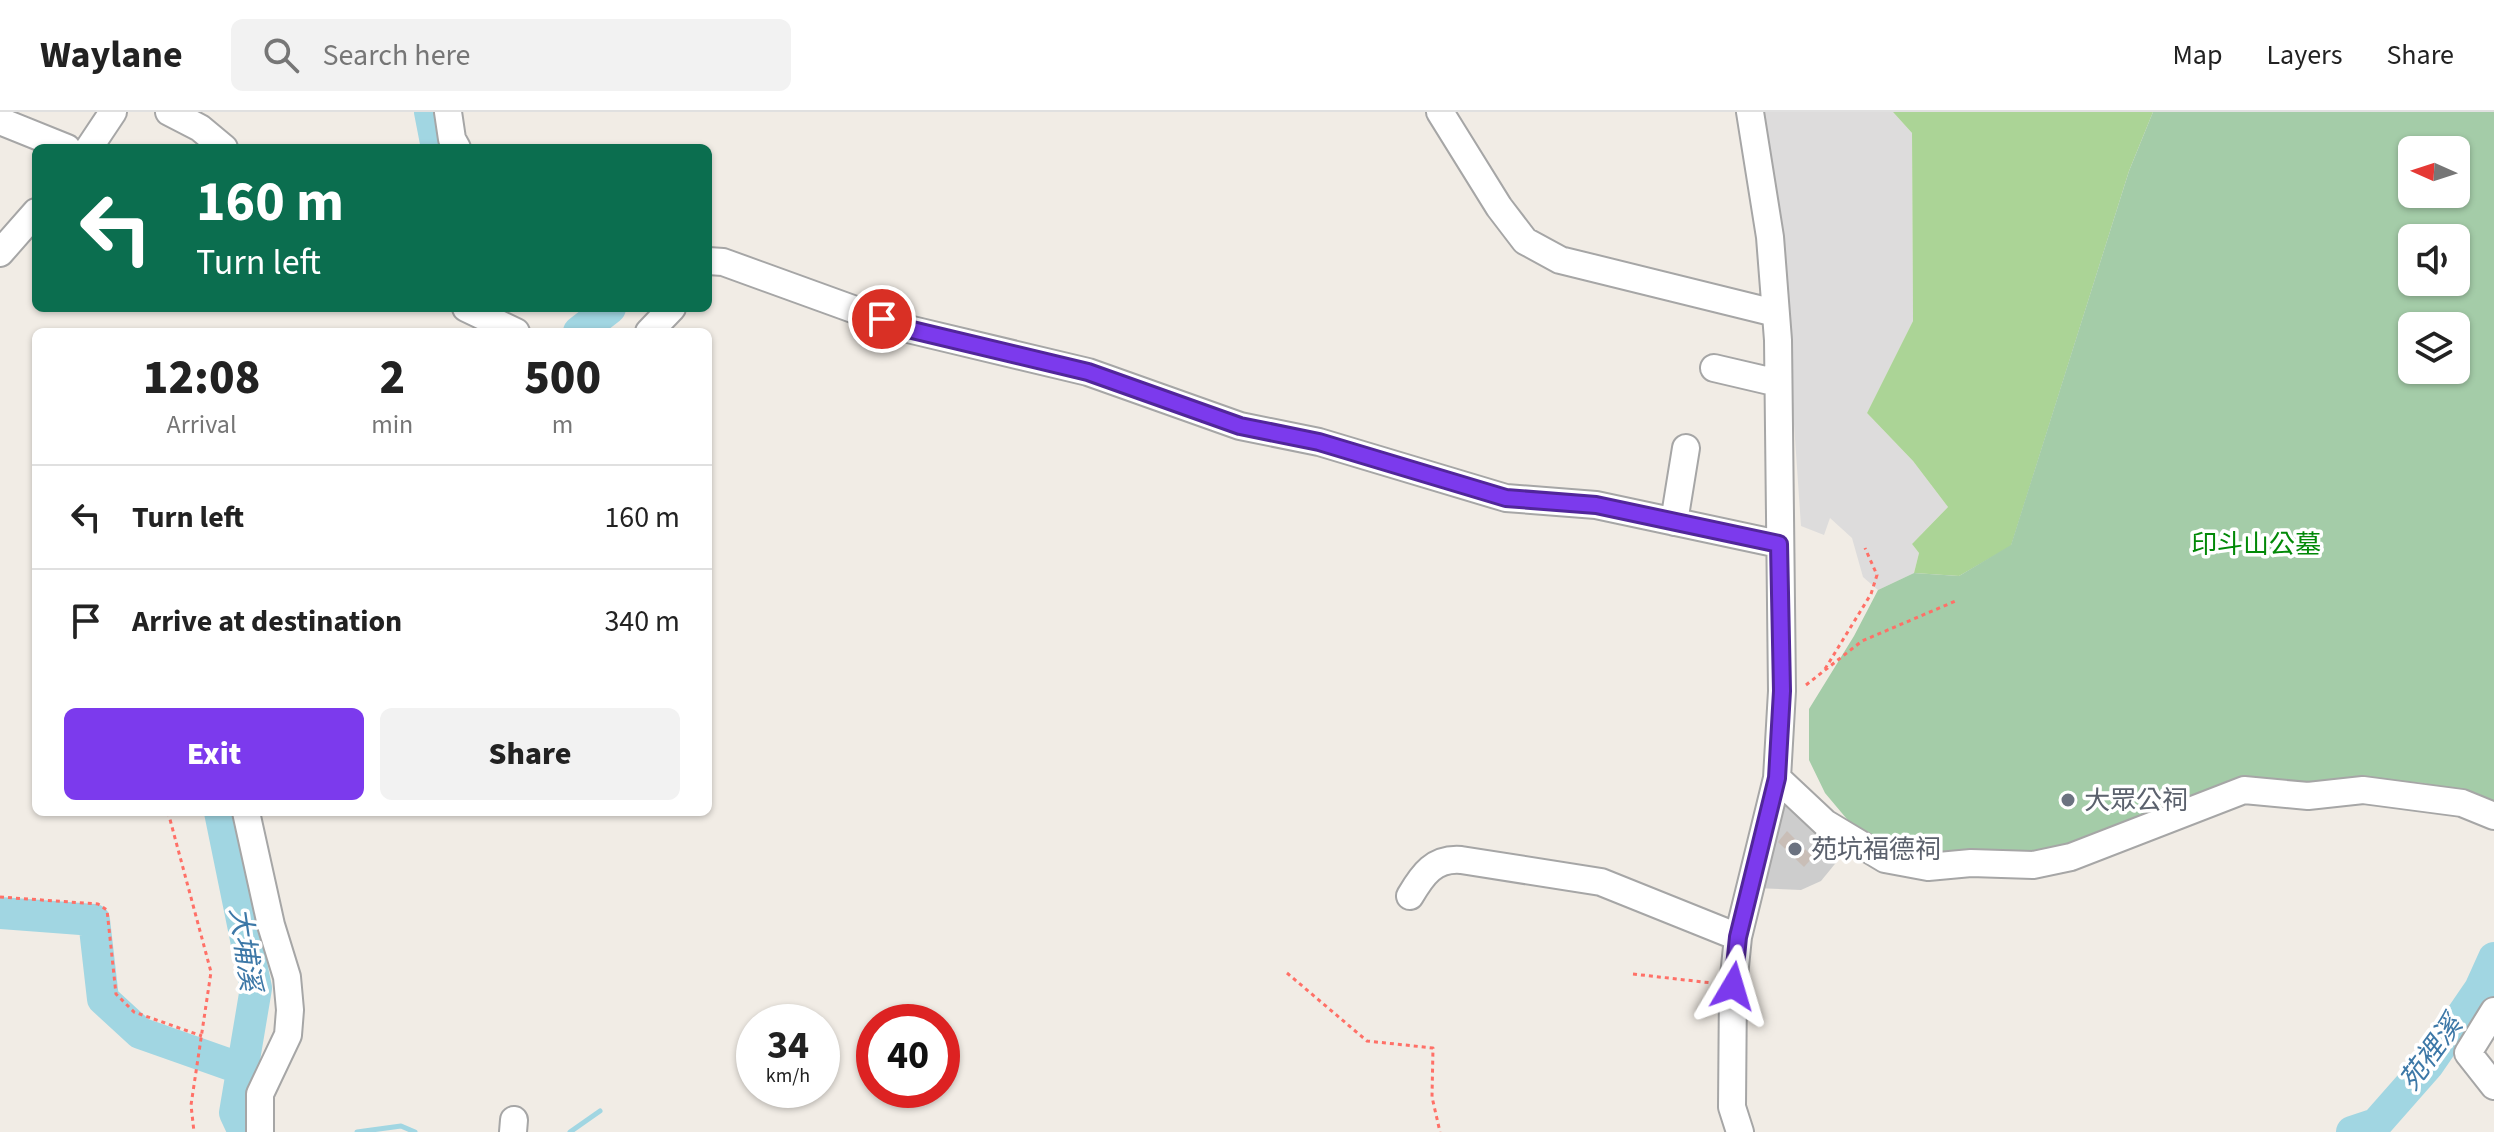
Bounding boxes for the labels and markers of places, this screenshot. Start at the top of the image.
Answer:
pin [848,285,916,353]
place label: 大眾公祠 [2084,782,2188,819]
marker: 大眾公祠 [2059,791,2077,809]
place label: 苑坑福德祠 [1811,831,1941,868]
marker: 苑坑福德祠 [1786,840,1804,858]

